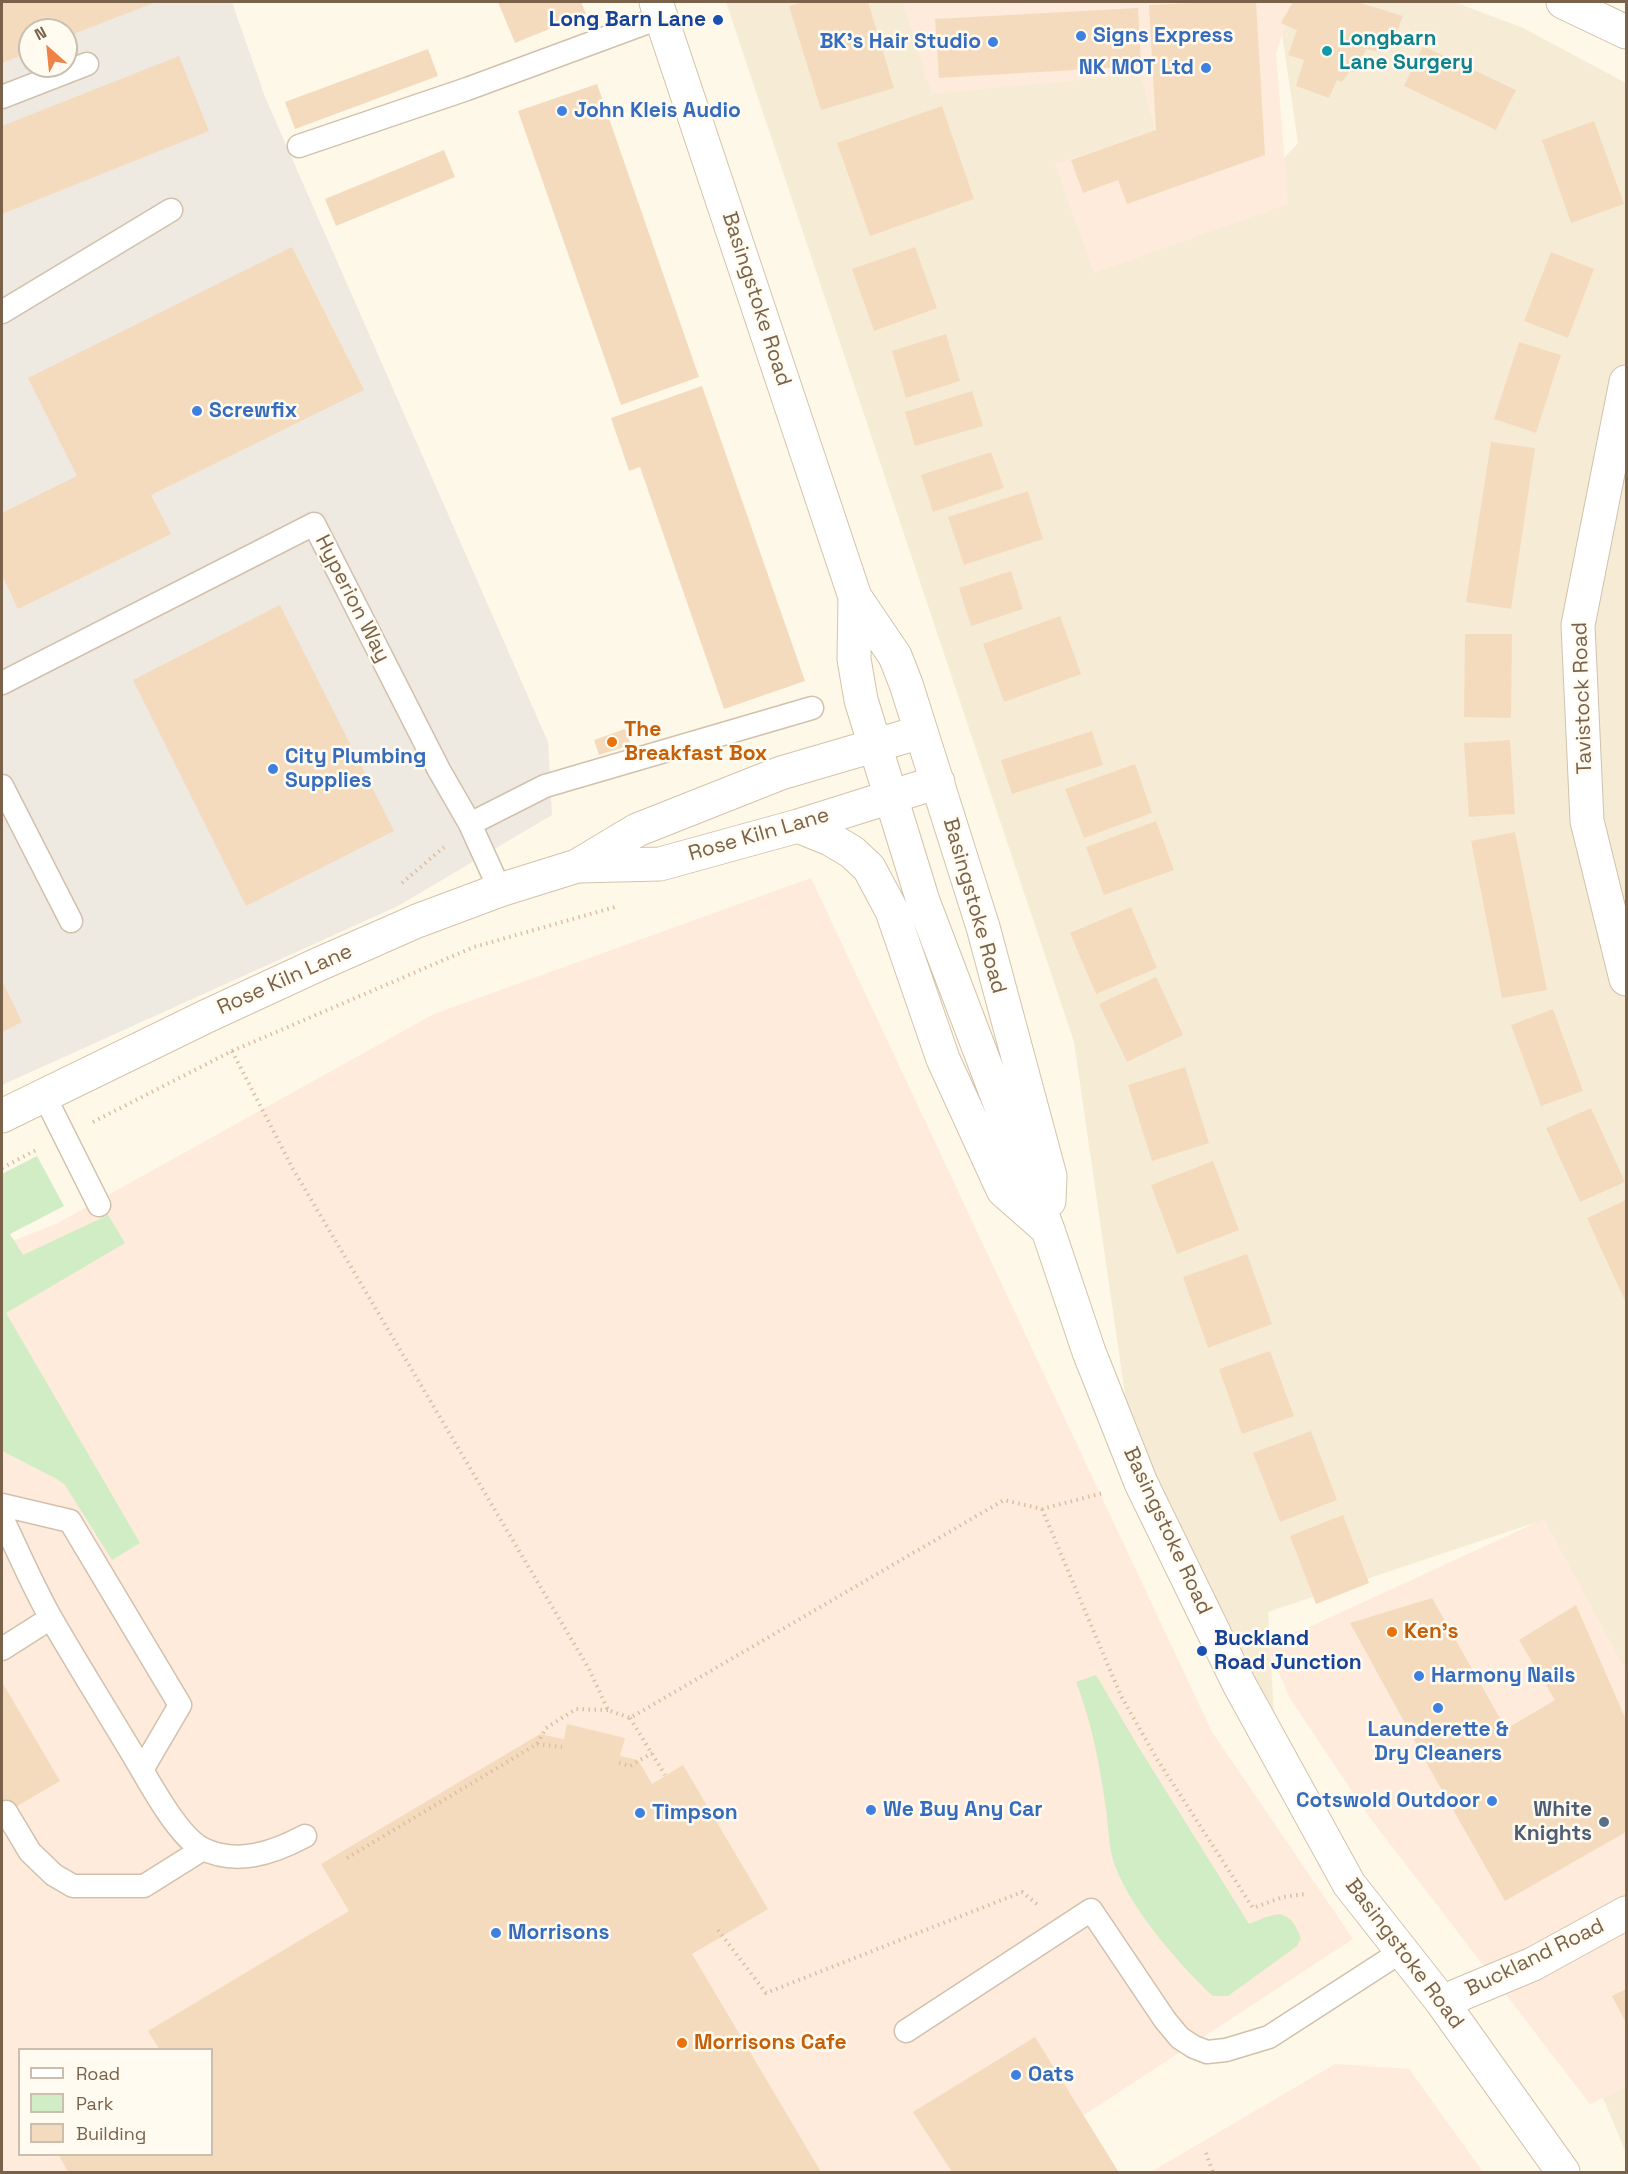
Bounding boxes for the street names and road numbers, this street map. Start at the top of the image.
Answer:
street label: Basingstoke Road [716,209,796,389]
street label: Hyperion Way [309,531,395,667]
street label: Tavistock Road [1568,621,1598,775]
street label: Rose Kiln Lane [686,803,832,867]
street label: Basingstoke Road [937,815,1011,997]
street label: Rose Kiln Lane [213,939,357,1021]
street label: Basingstoke Road [1117,1443,1217,1619]
street label: Basingstoke Road [1339,1874,1469,2034]
street label: Buckland Road [1462,1914,1608,2002]

